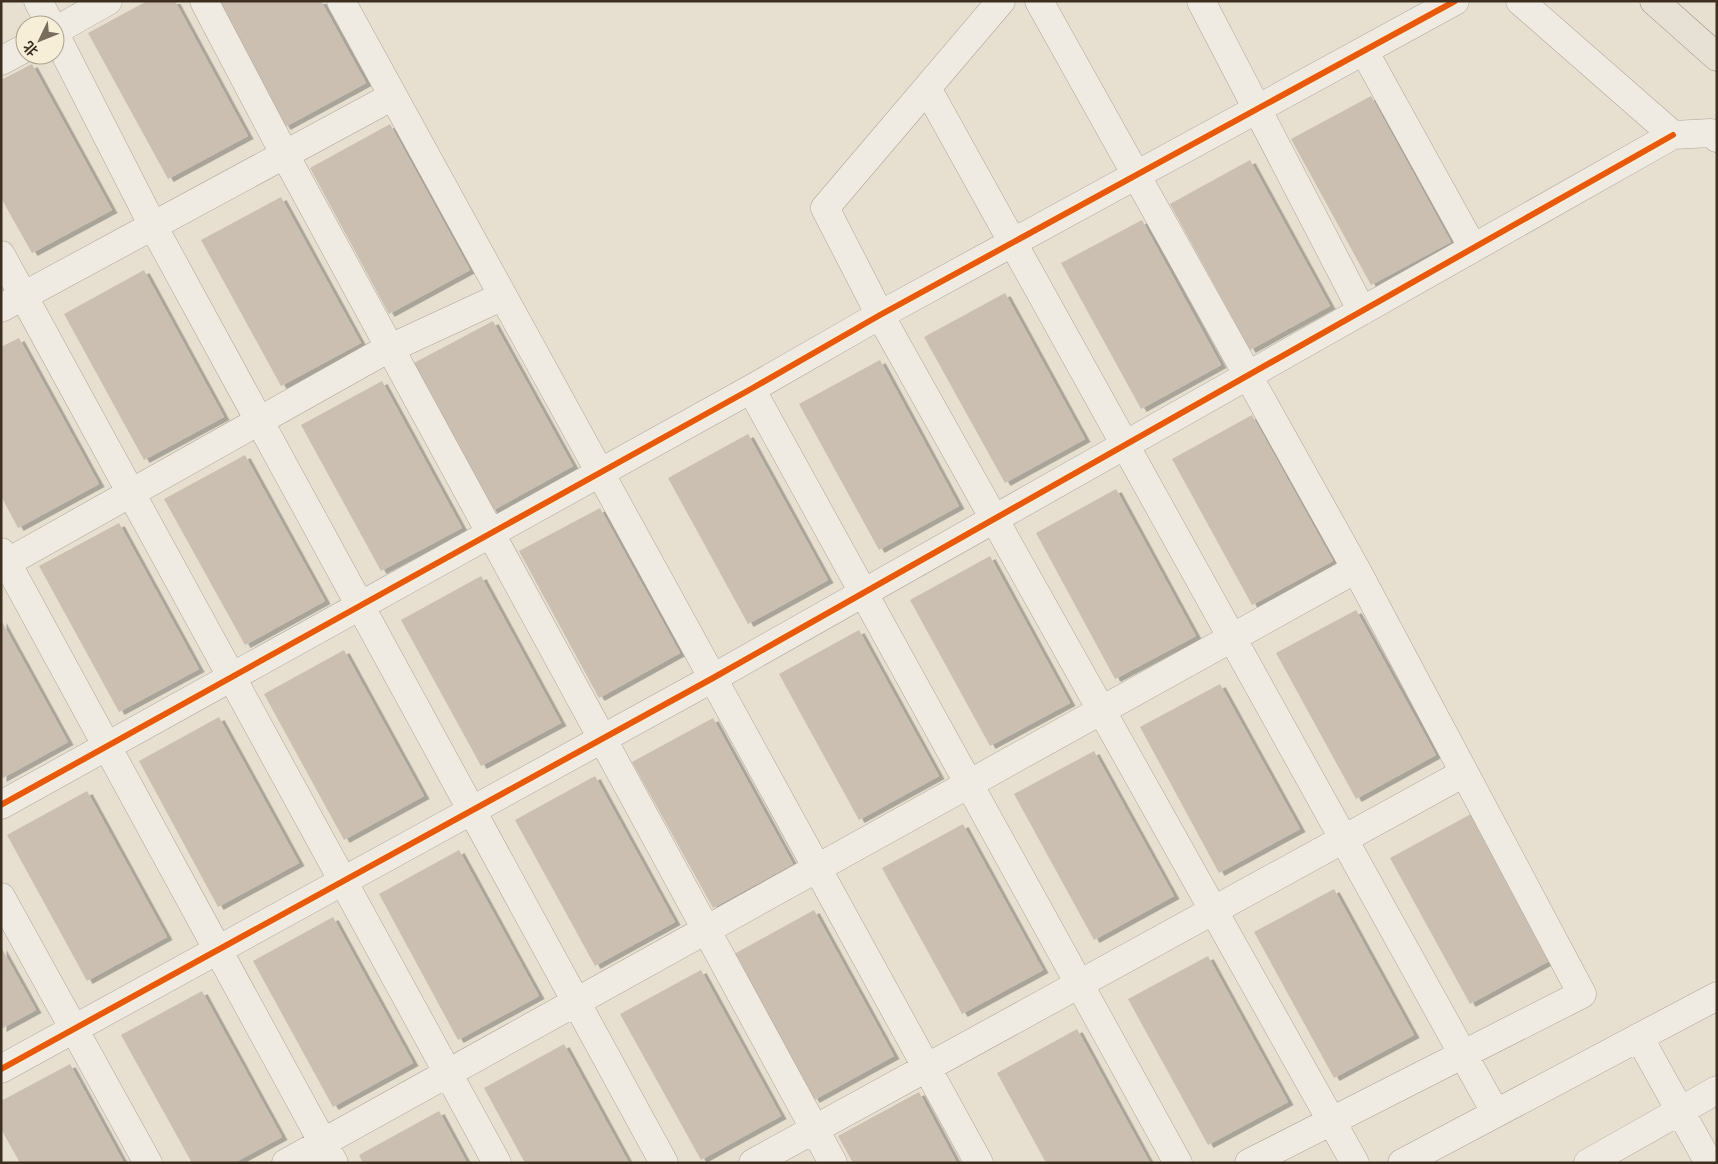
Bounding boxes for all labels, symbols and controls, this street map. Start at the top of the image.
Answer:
north arrow [15,15,65,65]
text: 北 [18,36,43,61]

